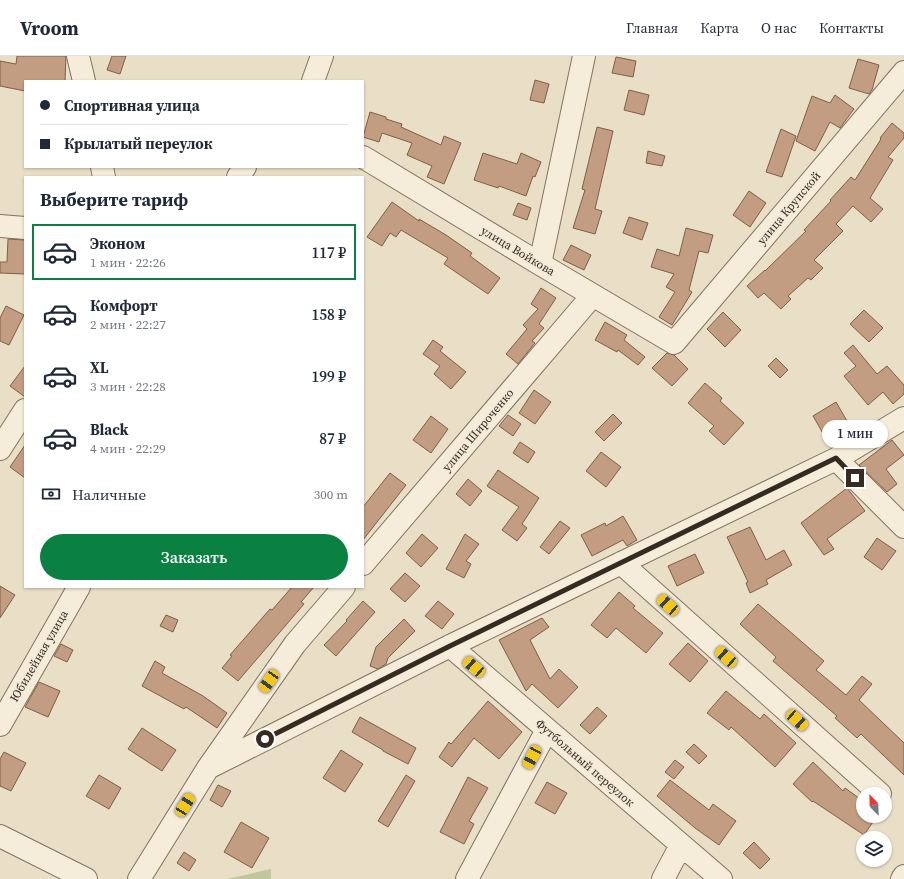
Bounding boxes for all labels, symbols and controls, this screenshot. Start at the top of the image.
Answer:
text: Vroom [20,15,79,41]
text: Главная [626,18,678,38]
text: Карта [700,18,739,38]
text: О нас [761,18,797,38]
text: Контакты [819,18,884,38]
text: Спортивная улица [64,95,200,116]
text: Крылатый переулок [64,133,213,154]
street label: улица Крупской [754,168,825,248]
text: Выберите тариф [40,187,188,212]
street label: улица Войкова [478,223,559,280]
text: Эконом [90,233,145,254]
icon: car [42,234,78,270]
text: 117 ₽ [311,242,346,263]
text: 1 мин · 22:26 [90,254,166,271]
text: Комфорт [90,295,158,316]
icon: car [42,296,78,332]
text: 158 ₽ [311,304,346,325]
text: 2 мин · 22:27 [90,316,166,333]
text: XL [90,357,109,378]
icon: car [42,358,78,394]
text: 199 ₽ [311,366,346,387]
text: 3 мин · 22:28 [90,378,166,395]
street label: улица Широченко [439,385,518,475]
text: Black [90,419,129,440]
icon: car [42,420,78,456]
callout: 1 мин [822,420,888,448]
text: 1 мин [837,425,873,442]
text: 87 ₽ [319,428,346,449]
text: 4 мин · 22:29 [90,440,166,457]
route end [846,469,864,487]
icon: cash [40,483,62,505]
text: Наличные [72,484,146,505]
text: 300 m [314,486,348,503]
button: Заказать [40,534,348,580]
car [655,593,681,617]
street label: Юбилейная улица [6,606,72,705]
car [713,645,739,669]
car [461,655,487,679]
car [257,668,281,694]
car [784,708,810,732]
street label: Футбольный переулок [532,716,638,811]
route start [256,730,274,748]
car [521,744,543,770]
north arrow [856,787,892,823]
map controls [856,787,892,867]
car [174,792,196,818]
button: layers [856,831,892,867]

